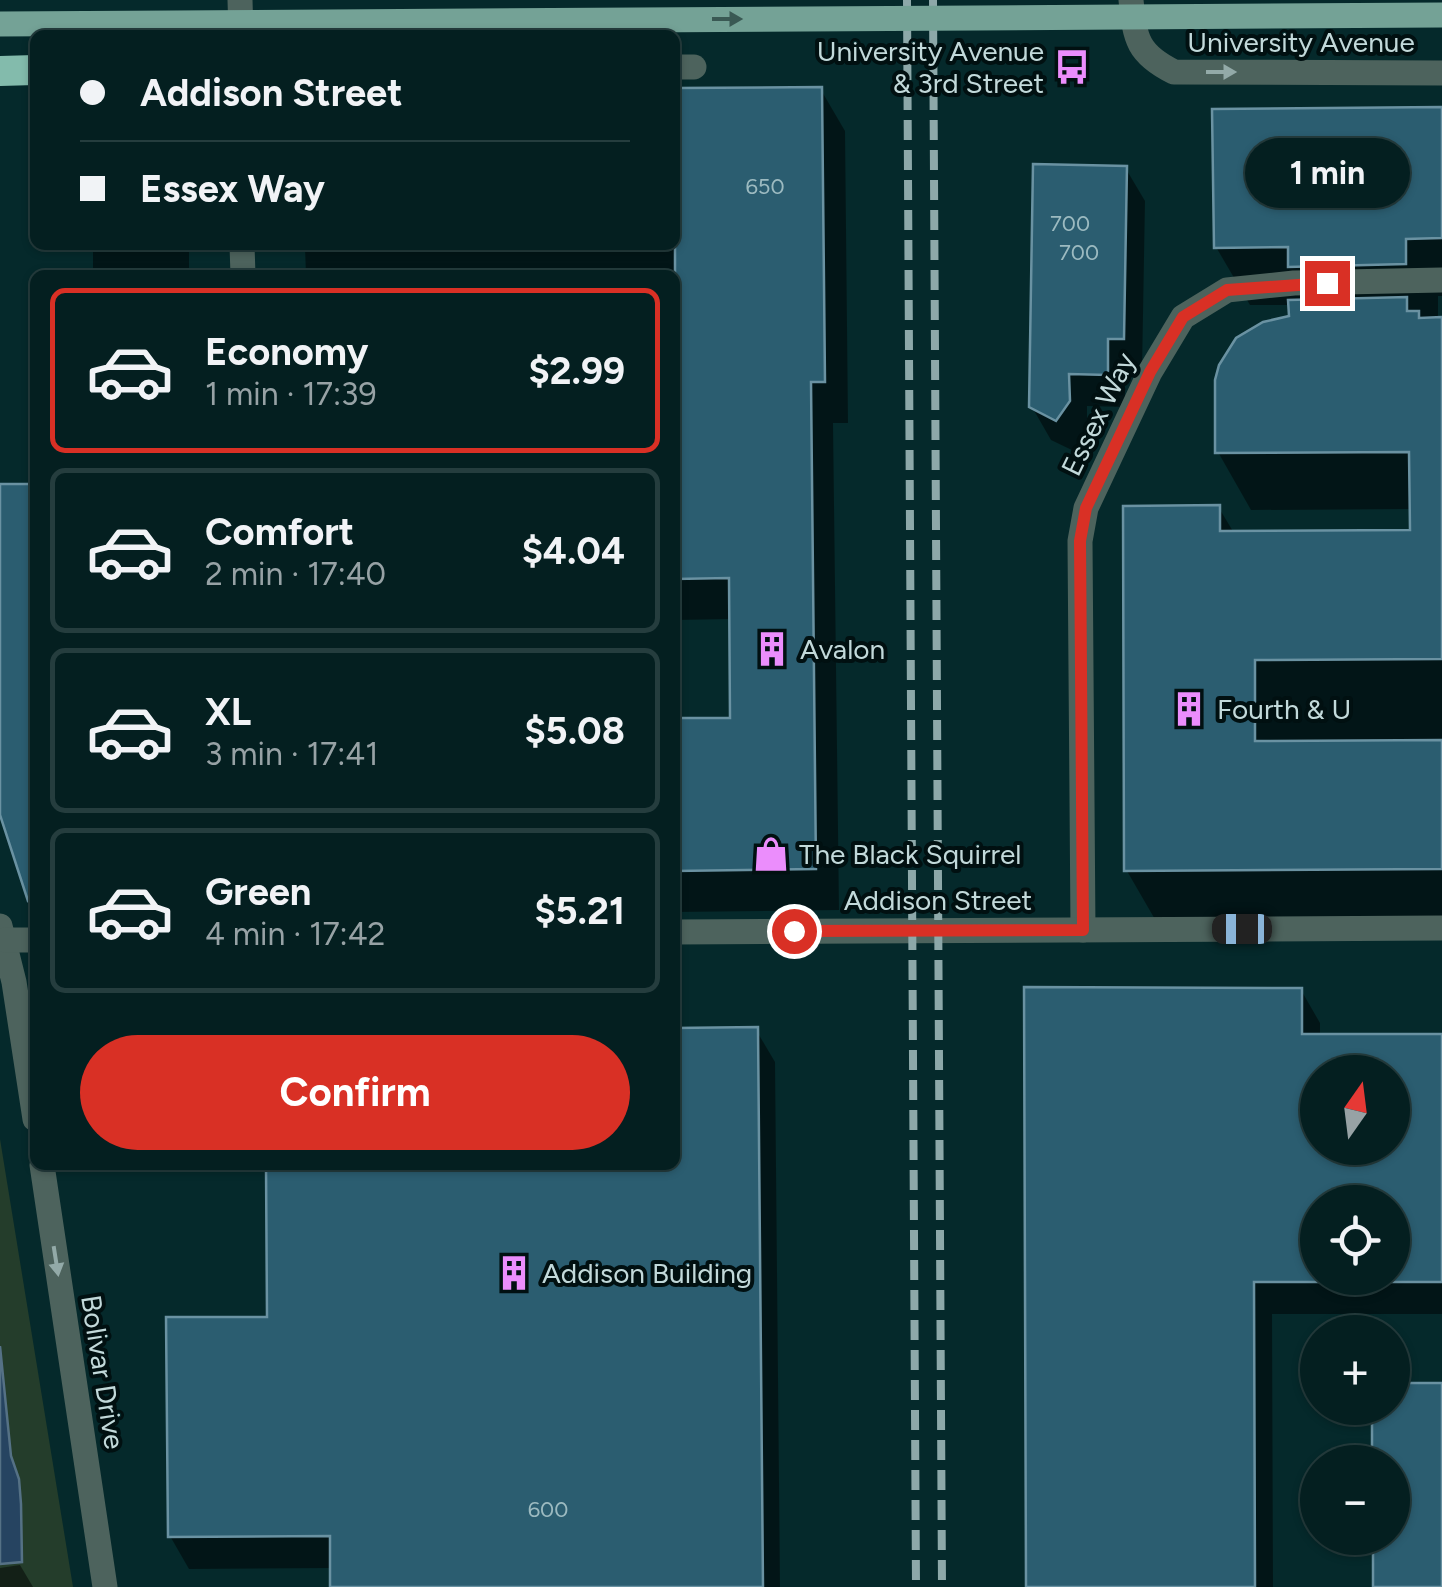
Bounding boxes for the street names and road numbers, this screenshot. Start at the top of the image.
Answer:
street label: University Avenue [1187,25,1415,59]
street label: Essex Way [1054,347,1142,481]
street label: Addison Street [844,883,1032,917]
street label: Bolivar Drive [74,1292,132,1452]

